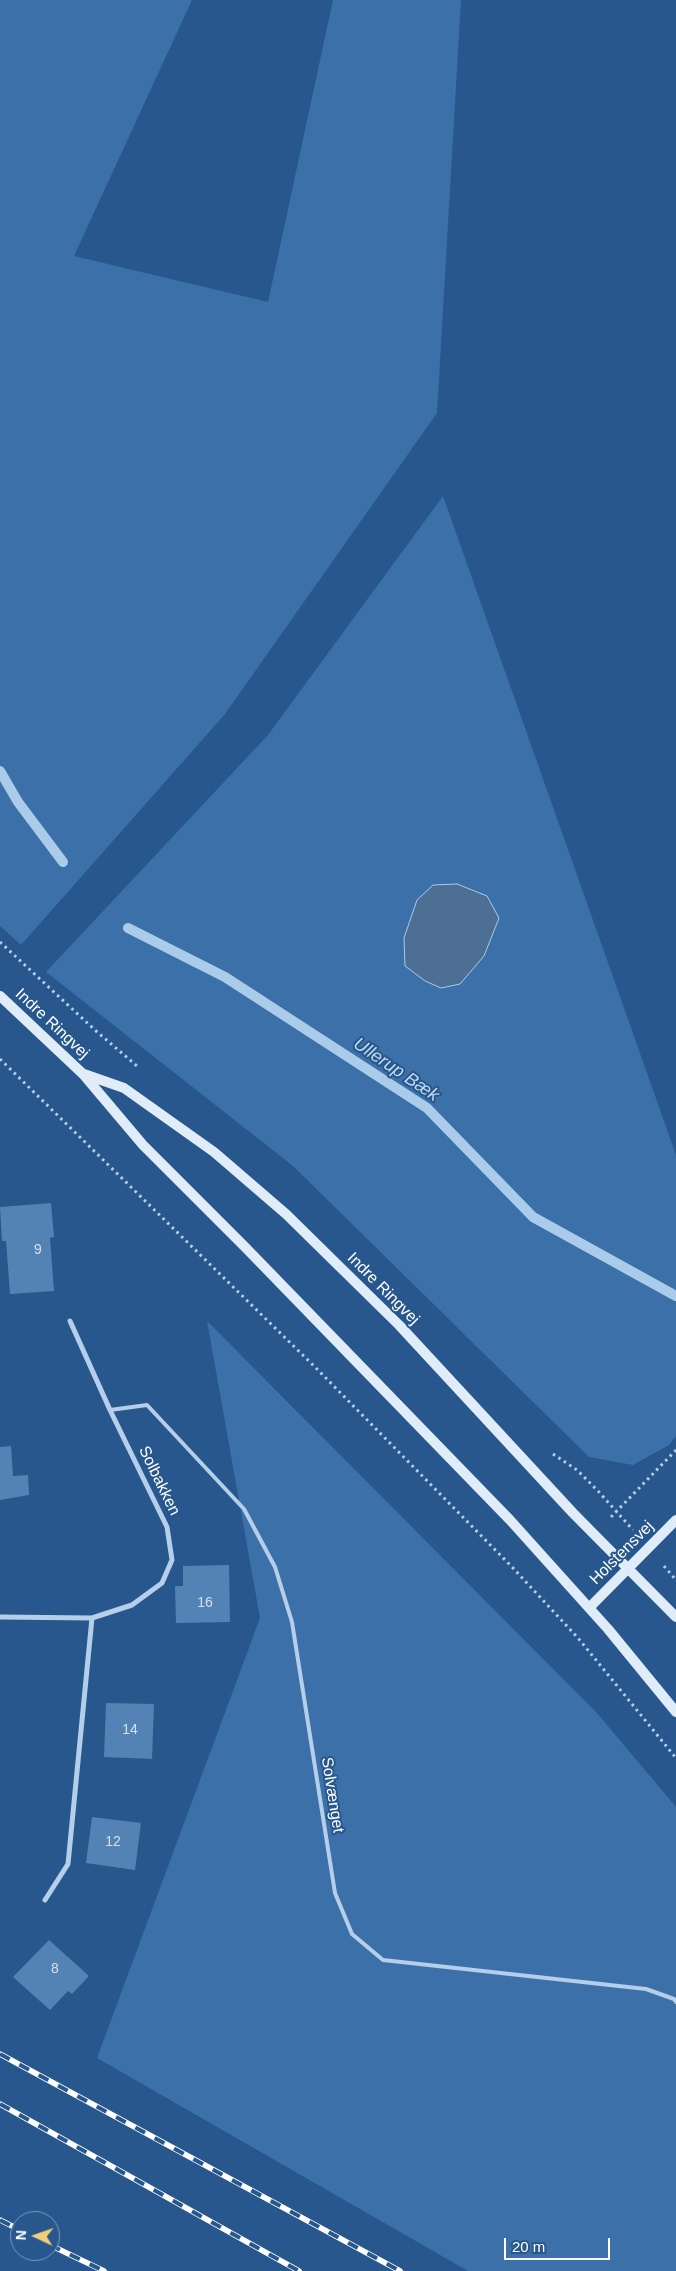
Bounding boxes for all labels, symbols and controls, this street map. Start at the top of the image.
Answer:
street label: Indre Ringvej [11,985,93,1063]
water label: Ullerup Bæk [349,1033,443,1107]
house number: 9 [34,1242,42,1258]
street label: Indre Ringvej [343,1249,423,1329]
street label: Solbakken [134,1443,184,1519]
street label: Holstensvej [586,1517,658,1589]
house number: 16 [197,1595,213,1611]
house number: 14 [122,1722,138,1738]
street label: Solvænget [317,1756,347,1834]
house number: 12 [105,1834,121,1850]
house number: 8 [51,1961,59,1977]
north arrow [10,2211,60,2261]
scale bar [506,2228,612,2260]
text: N [13,2230,29,2241]
text: 20 m [512,2238,545,2255]

